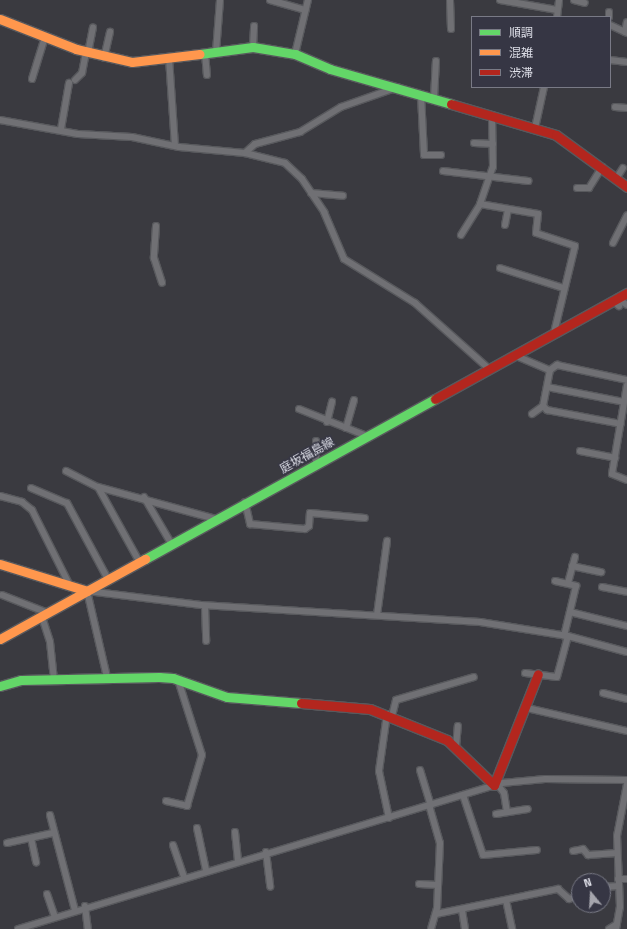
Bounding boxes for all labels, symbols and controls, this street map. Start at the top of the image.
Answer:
legend [471,16,611,88]
text: 順調 [509,23,533,42]
text: 混雑 [509,43,533,62]
text: 渋滞 [509,63,533,82]
street label: 庭坂福島線 [277,434,337,476]
north arrow [571,873,611,913]
text: N [582,874,594,891]

